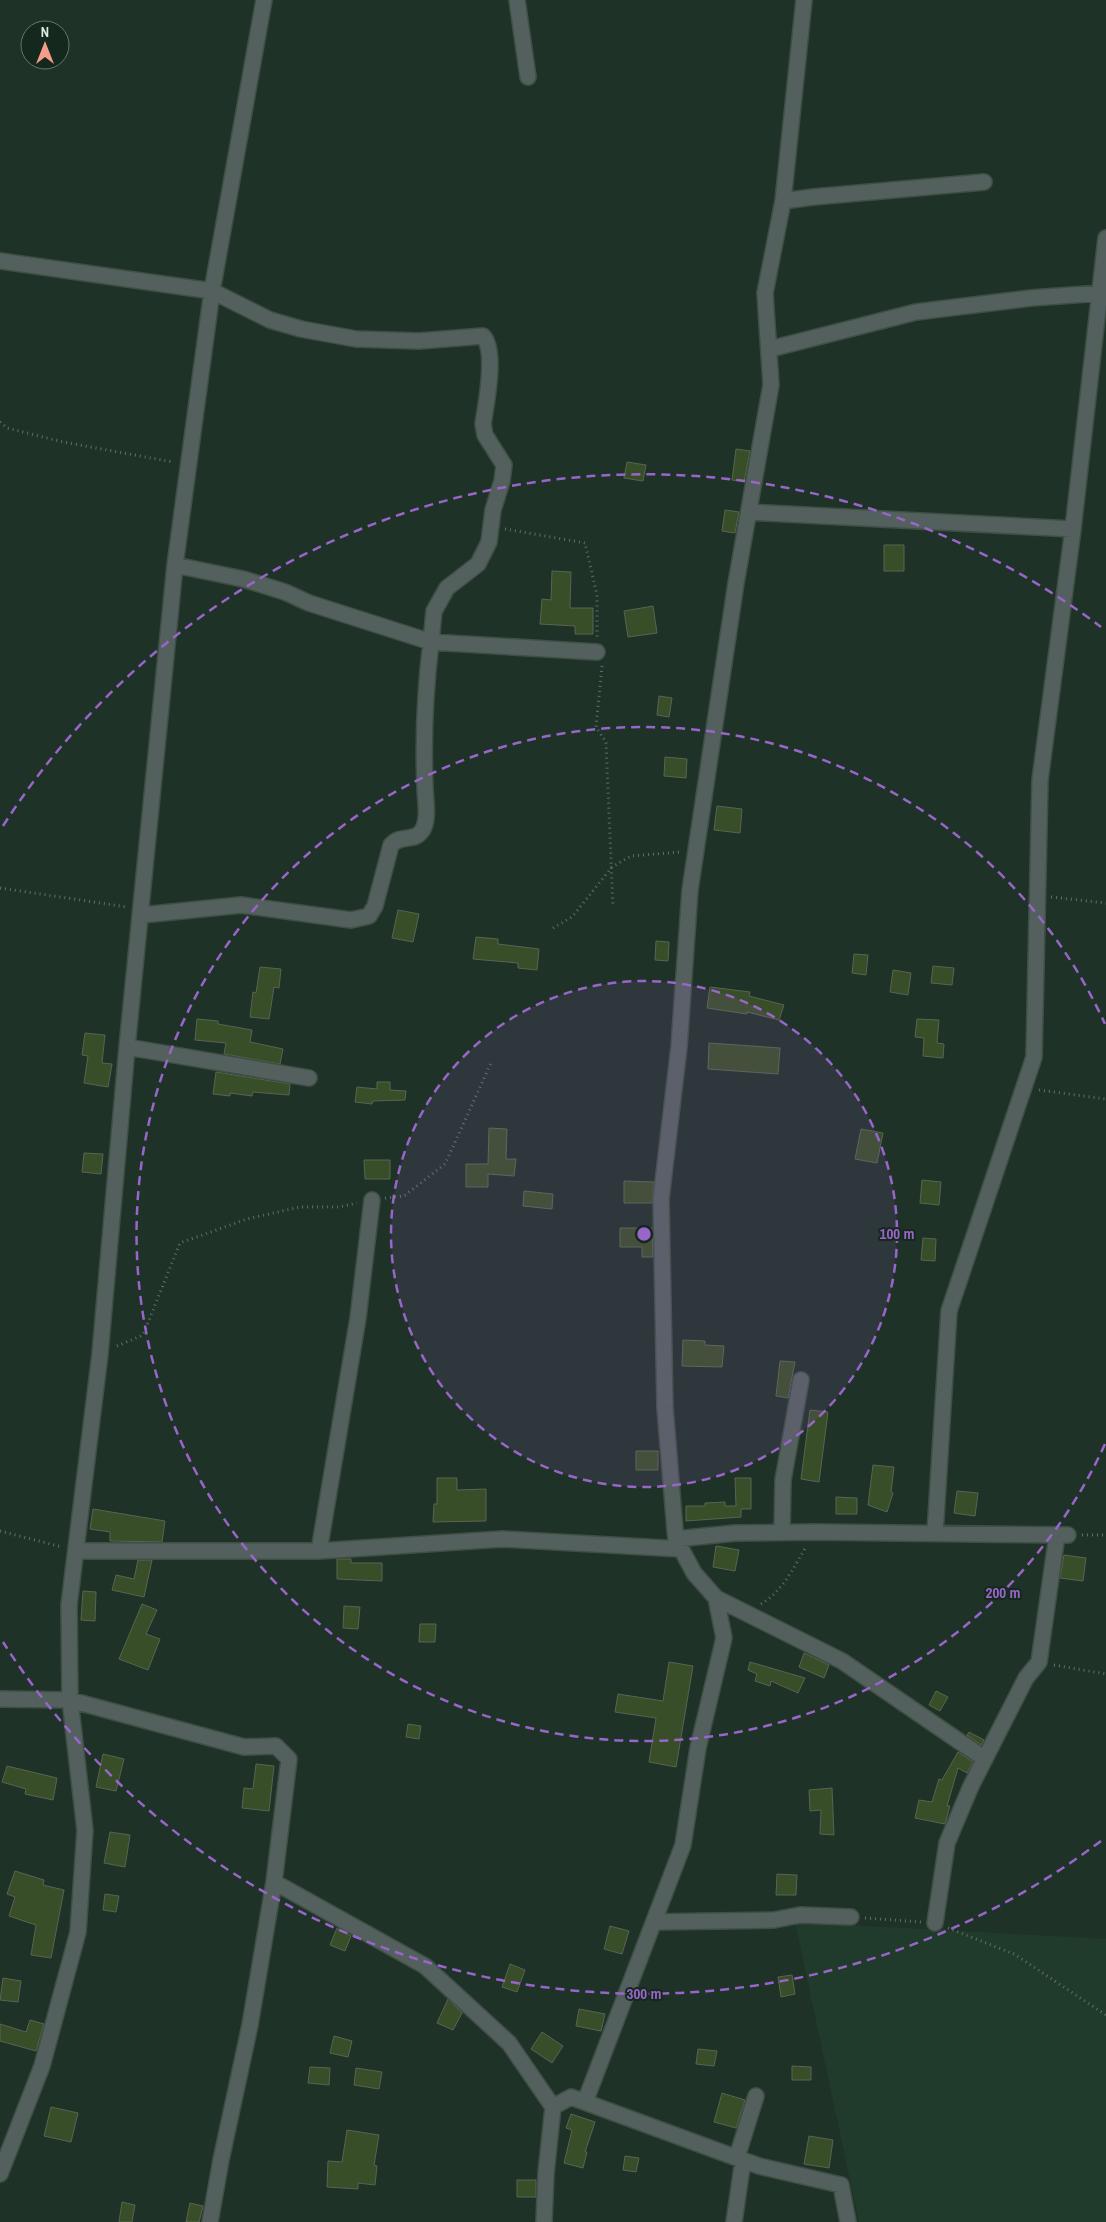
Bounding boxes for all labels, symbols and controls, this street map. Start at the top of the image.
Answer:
north arrow [20,20,70,70]
text: N [41,23,49,41]
text: 100 m [880,1223,914,1244]
centre of rings [635,1225,653,1243]
text: 200 m [986,1582,1020,1603]
text: 300 m [627,1983,661,2004]

